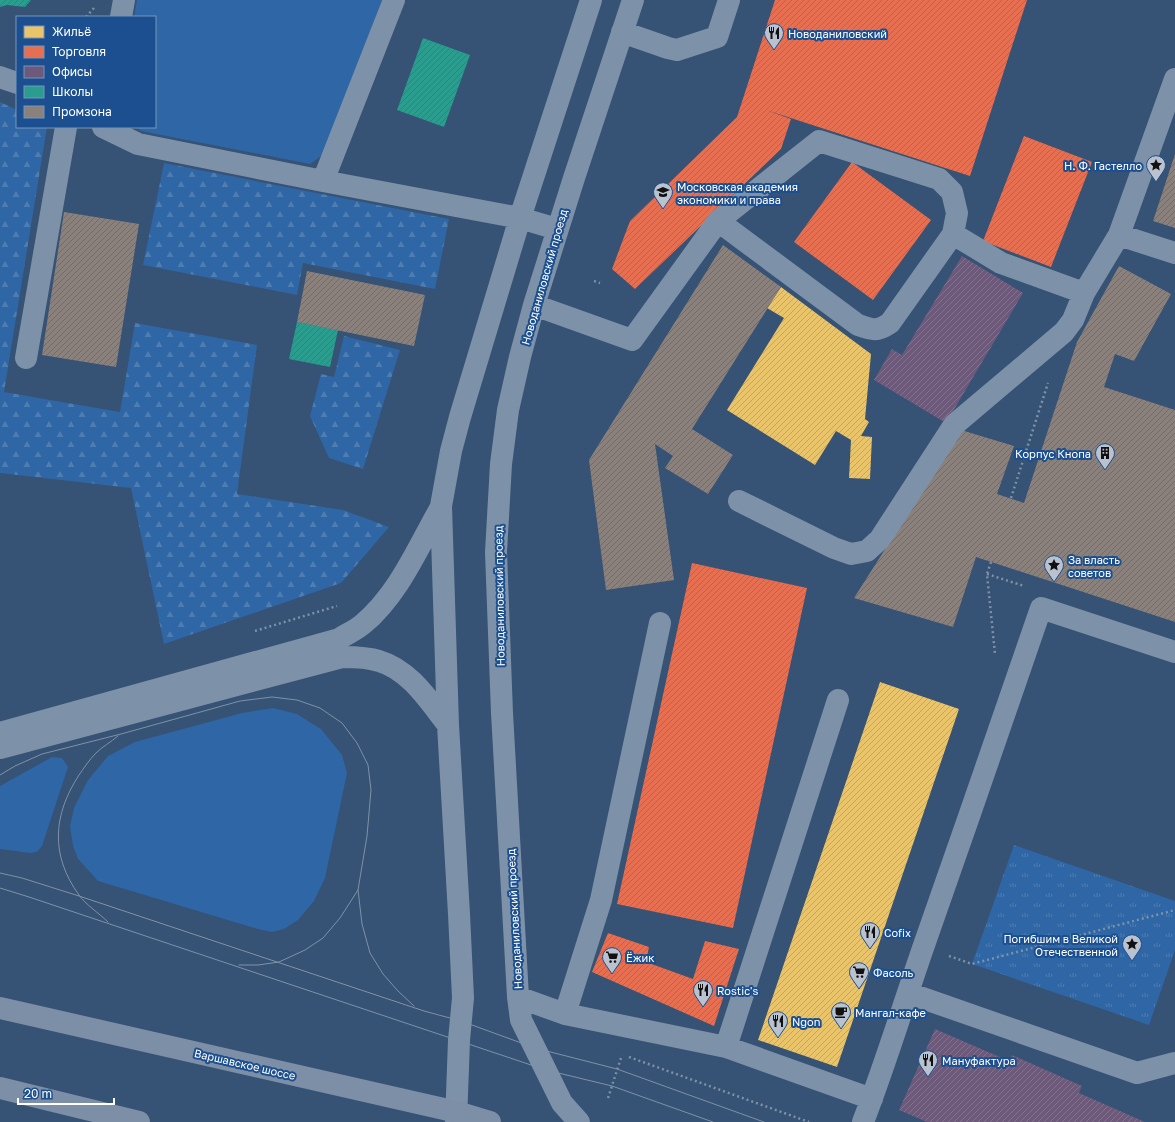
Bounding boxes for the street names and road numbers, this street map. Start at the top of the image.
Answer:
street label: Новоданиловский проезд [518,207,570,346]
street label: Новоданиловский проезд [491,525,507,666]
street label: Новоданиловский проезд [504,848,524,990]
street label: Варшавское шоссе [193,1046,297,1082]

